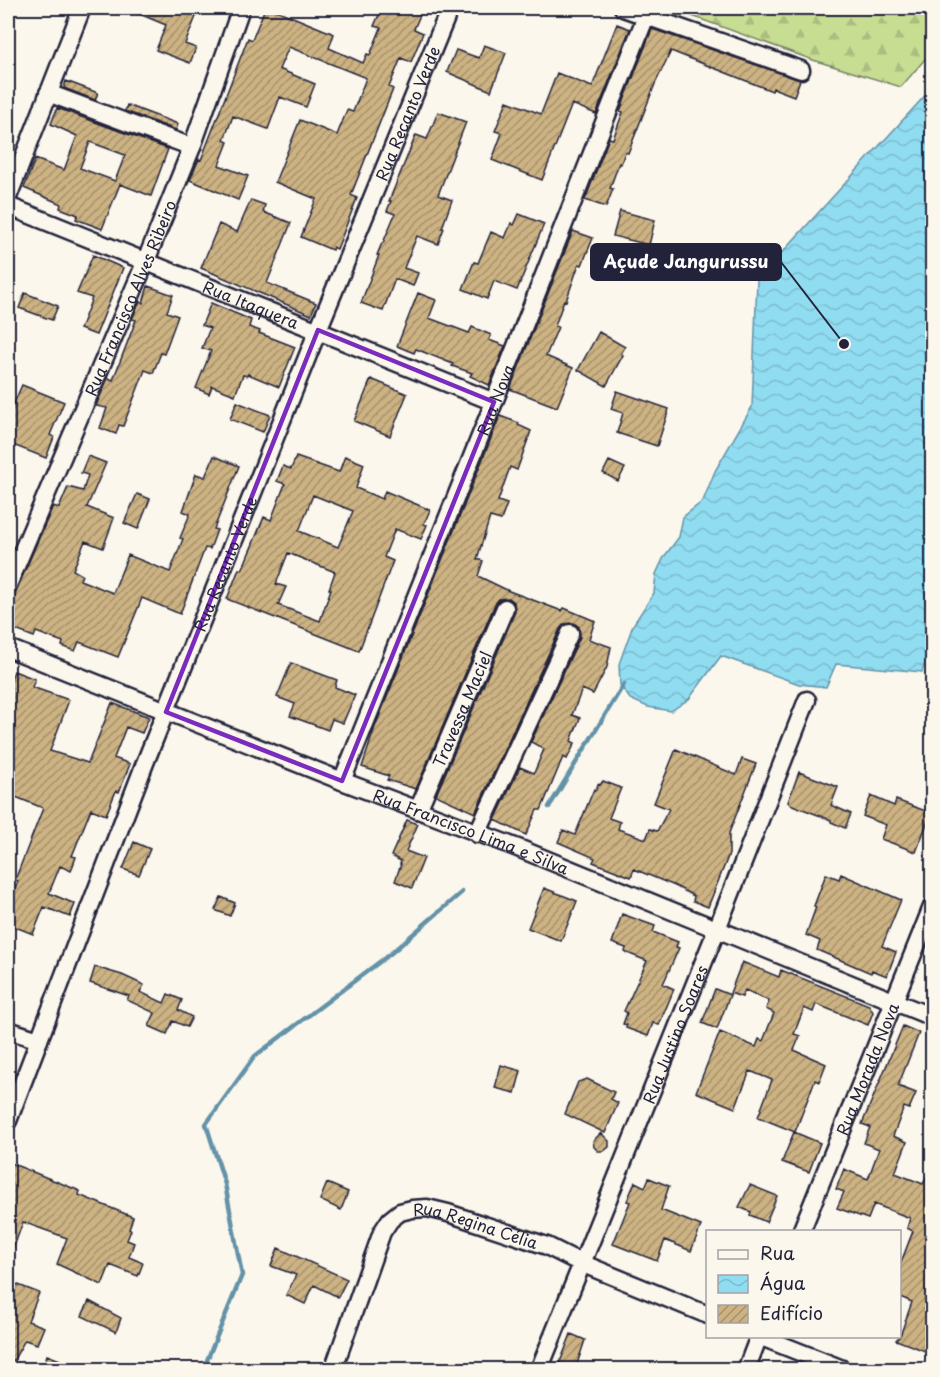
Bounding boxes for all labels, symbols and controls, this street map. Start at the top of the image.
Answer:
street label: Rua Recanto Verde [369,42,445,184]
street label: Rua Francisco Alves Ribeiro [78,196,181,399]
callout: Açude Jangurussu [591,244,781,280]
text: Açude Jangurussu [602,247,769,274]
street label: Rua Itaquera [199,274,303,334]
street label: Rua Nova [470,360,520,439]
street label: Rua Recanto Verde [187,492,262,635]
street label: Travessa Maciel [426,647,497,771]
street label: Rua Francisco Lima e Silva [370,782,573,880]
street label: Rua Justino Soares [636,961,713,1107]
street label: Rua Morada Nova [829,999,904,1139]
street label: Rua Regina Célia [412,1196,541,1254]
legend [706,1230,901,1338]
text: Rua [760,1239,795,1266]
text: Água [760,1269,806,1296]
text: Edifício [760,1299,823,1326]

